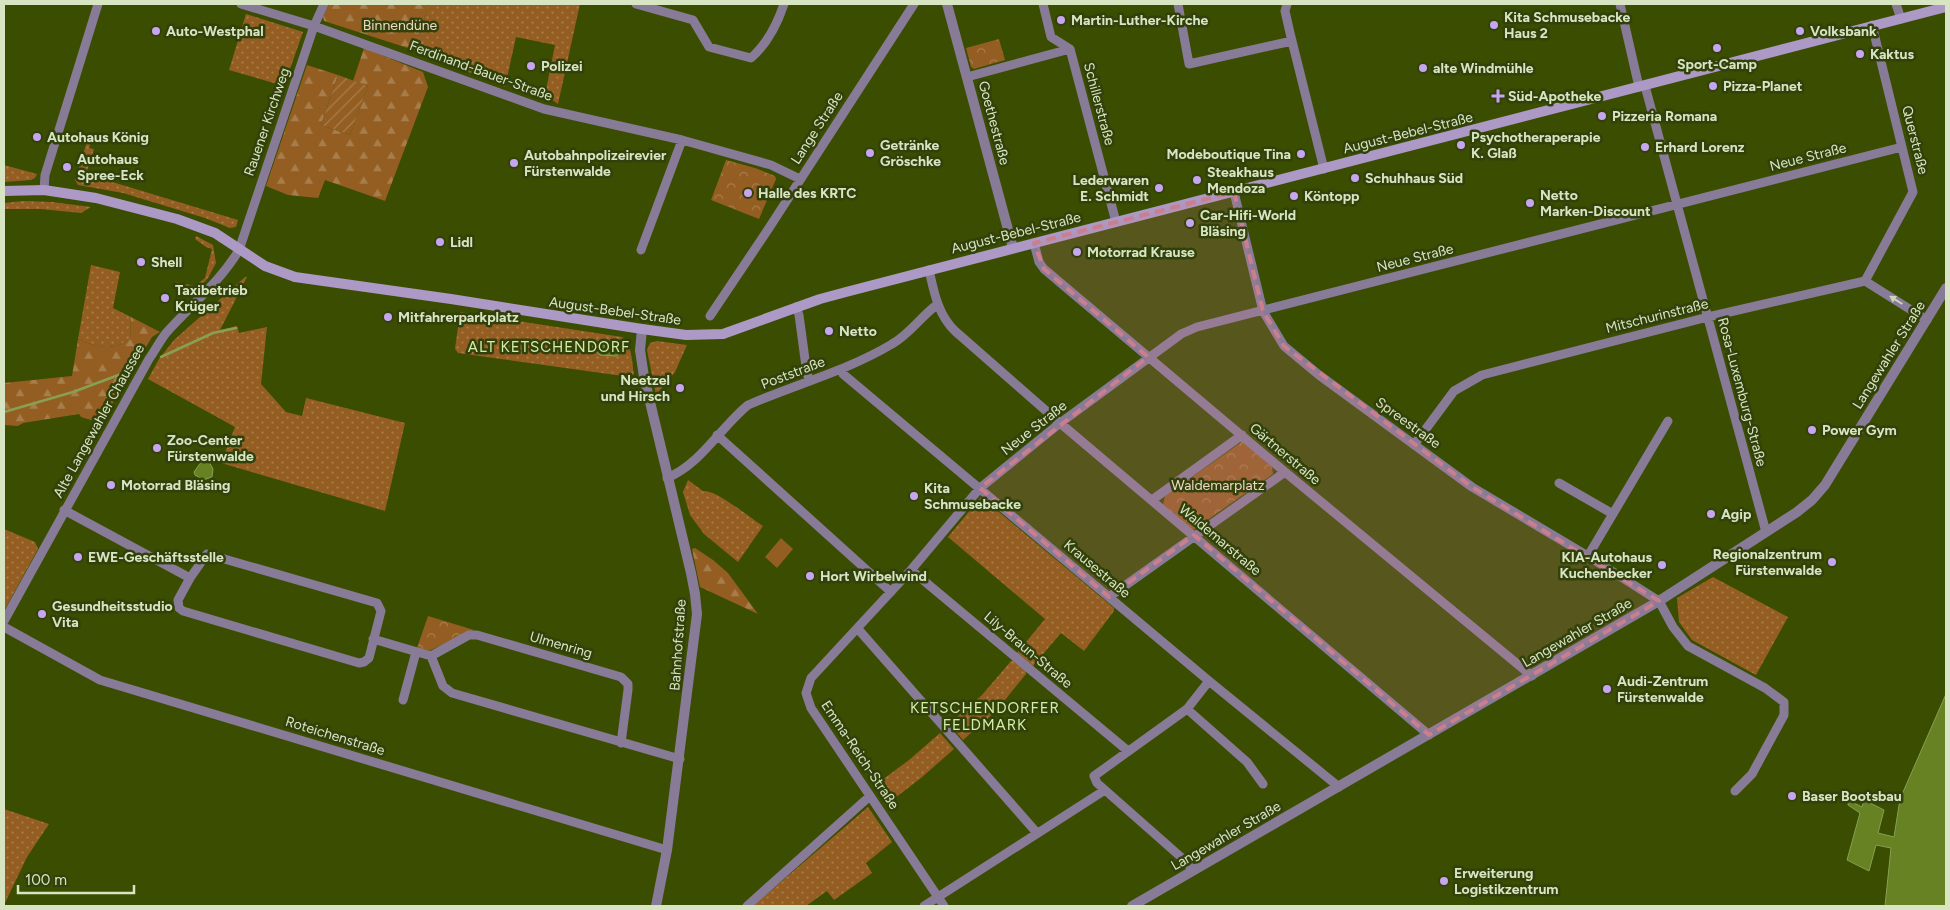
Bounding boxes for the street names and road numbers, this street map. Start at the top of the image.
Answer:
street label: Ferdinand-Bauer-Straße [407,37,555,105]
street label: Schillerstraße [1080,61,1118,148]
street label: Rauener Kirchweg [240,66,294,178]
street label: Goethestraße [975,79,1013,167]
street label: Lange Straße [787,88,847,167]
street label: Querstraße [1898,104,1932,177]
street label: August-Bebel-Straße [1341,109,1475,157]
street label: Neue Straße [1768,139,1849,175]
street label: August-Bebel-Straße [949,209,1083,257]
street label: Neue Straße [1375,240,1456,276]
street label: August-Bebel-Straße [548,293,682,329]
street label: Mitschurinstraße [1604,295,1710,337]
street label: Langewahler Straße [1849,298,1929,412]
street label: Rosa-Luxemburg-Straße [1714,316,1770,469]
street label: Alte Langewahler Chaussee [50,341,148,501]
street label: Poststraße [759,353,828,393]
street label: Spreestraße [1372,394,1444,452]
street label: Neue Straße [998,397,1071,459]
street label: Gärtnerstraße [1246,419,1324,489]
street label: Waldemarstraße [1175,501,1265,580]
street label: Krausestraße [1060,536,1134,602]
street label: Langewahler Straße [1519,594,1635,671]
street label: Bahnhofstraße [666,598,690,691]
street label: Lily-Braun-Straße [980,608,1076,692]
street label: Ulmenring [528,628,594,662]
street label: Emma-Reich-Straße [817,697,903,813]
street label: Roteichenstraße [283,713,387,759]
street label: Langewahler Straße [1168,797,1284,874]

